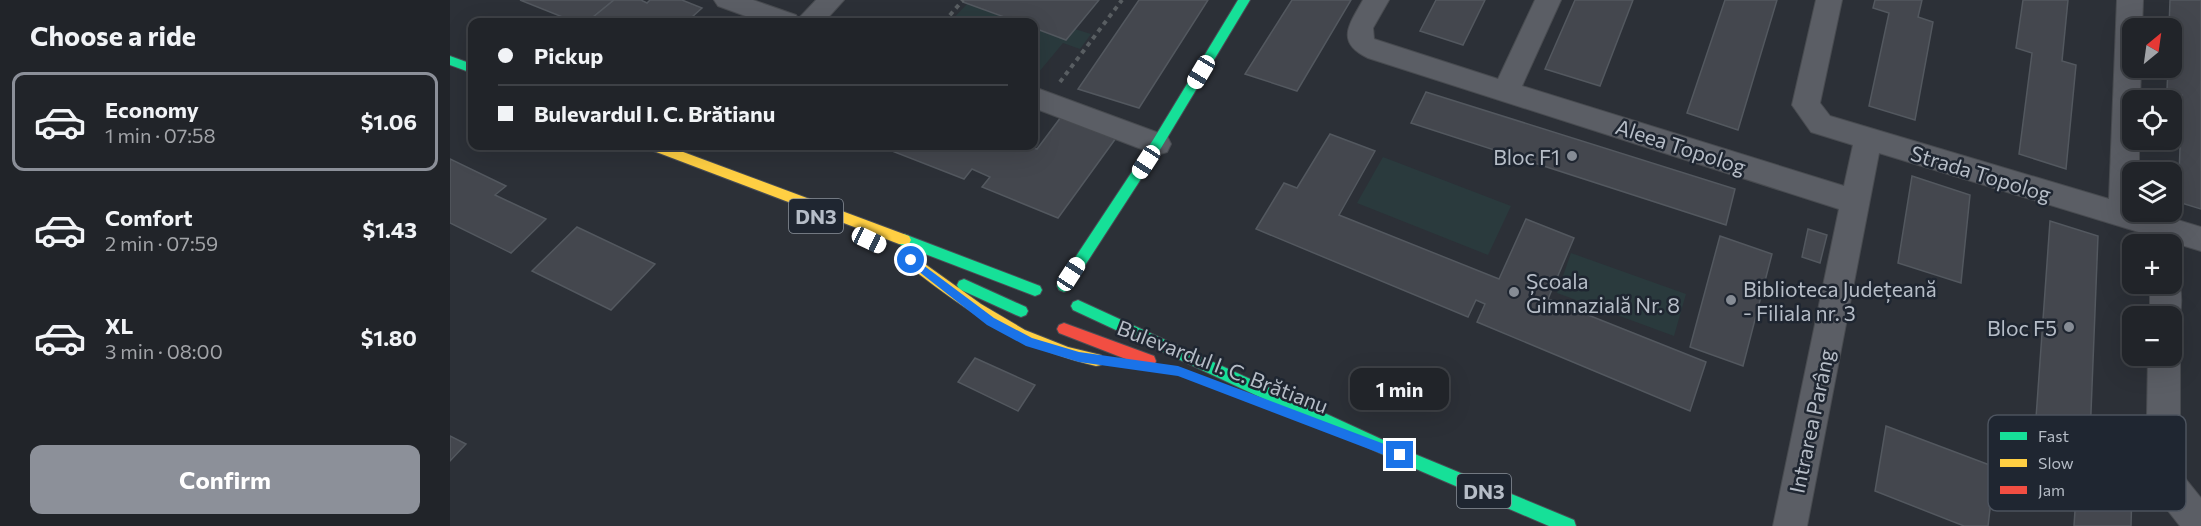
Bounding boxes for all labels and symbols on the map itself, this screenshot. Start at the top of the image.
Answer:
north arrow [2122,18,2182,78]
car [1184,52,1218,92]
street label: Aleea Topolog [1613,113,1749,179]
street label: Strada Topolog [1908,140,2054,206]
car [1129,142,1163,182]
place label: Bloc F1 [1493,144,1560,169]
marker: Bloc F1 [1565,149,1579,163]
road number: DN3 [789,199,843,233]
car [849,224,889,256]
route start [897,246,924,273]
car [1054,254,1088,294]
place label: Școala Gimnazială Nr. 8 [1526,268,1680,317]
place label: Biblioteca Județeană - Filiala nr. 3 [1743,276,1937,325]
marker: Școala Gimnazială Nr. 8 [1507,285,1521,299]
marker: Biblioteca Județeană - Filiala nr. 3 [1724,293,1738,307]
street label: Bulevardul I. C. Brătianu [1114,314,1332,418]
place label: Bloc F5 [1987,315,2057,340]
marker: Bloc F5 [2062,320,2076,334]
street label: Intrarea Parâng [1784,347,1838,495]
callout: 1 min [1350,368,1450,410]
legend [1988,415,2186,511]
text: Fast [2038,426,2069,445]
route end [1386,441,1413,468]
text: Slow [2038,453,2074,472]
road number: DN3 [1457,474,1511,508]
text: Jam [2038,480,2065,499]

